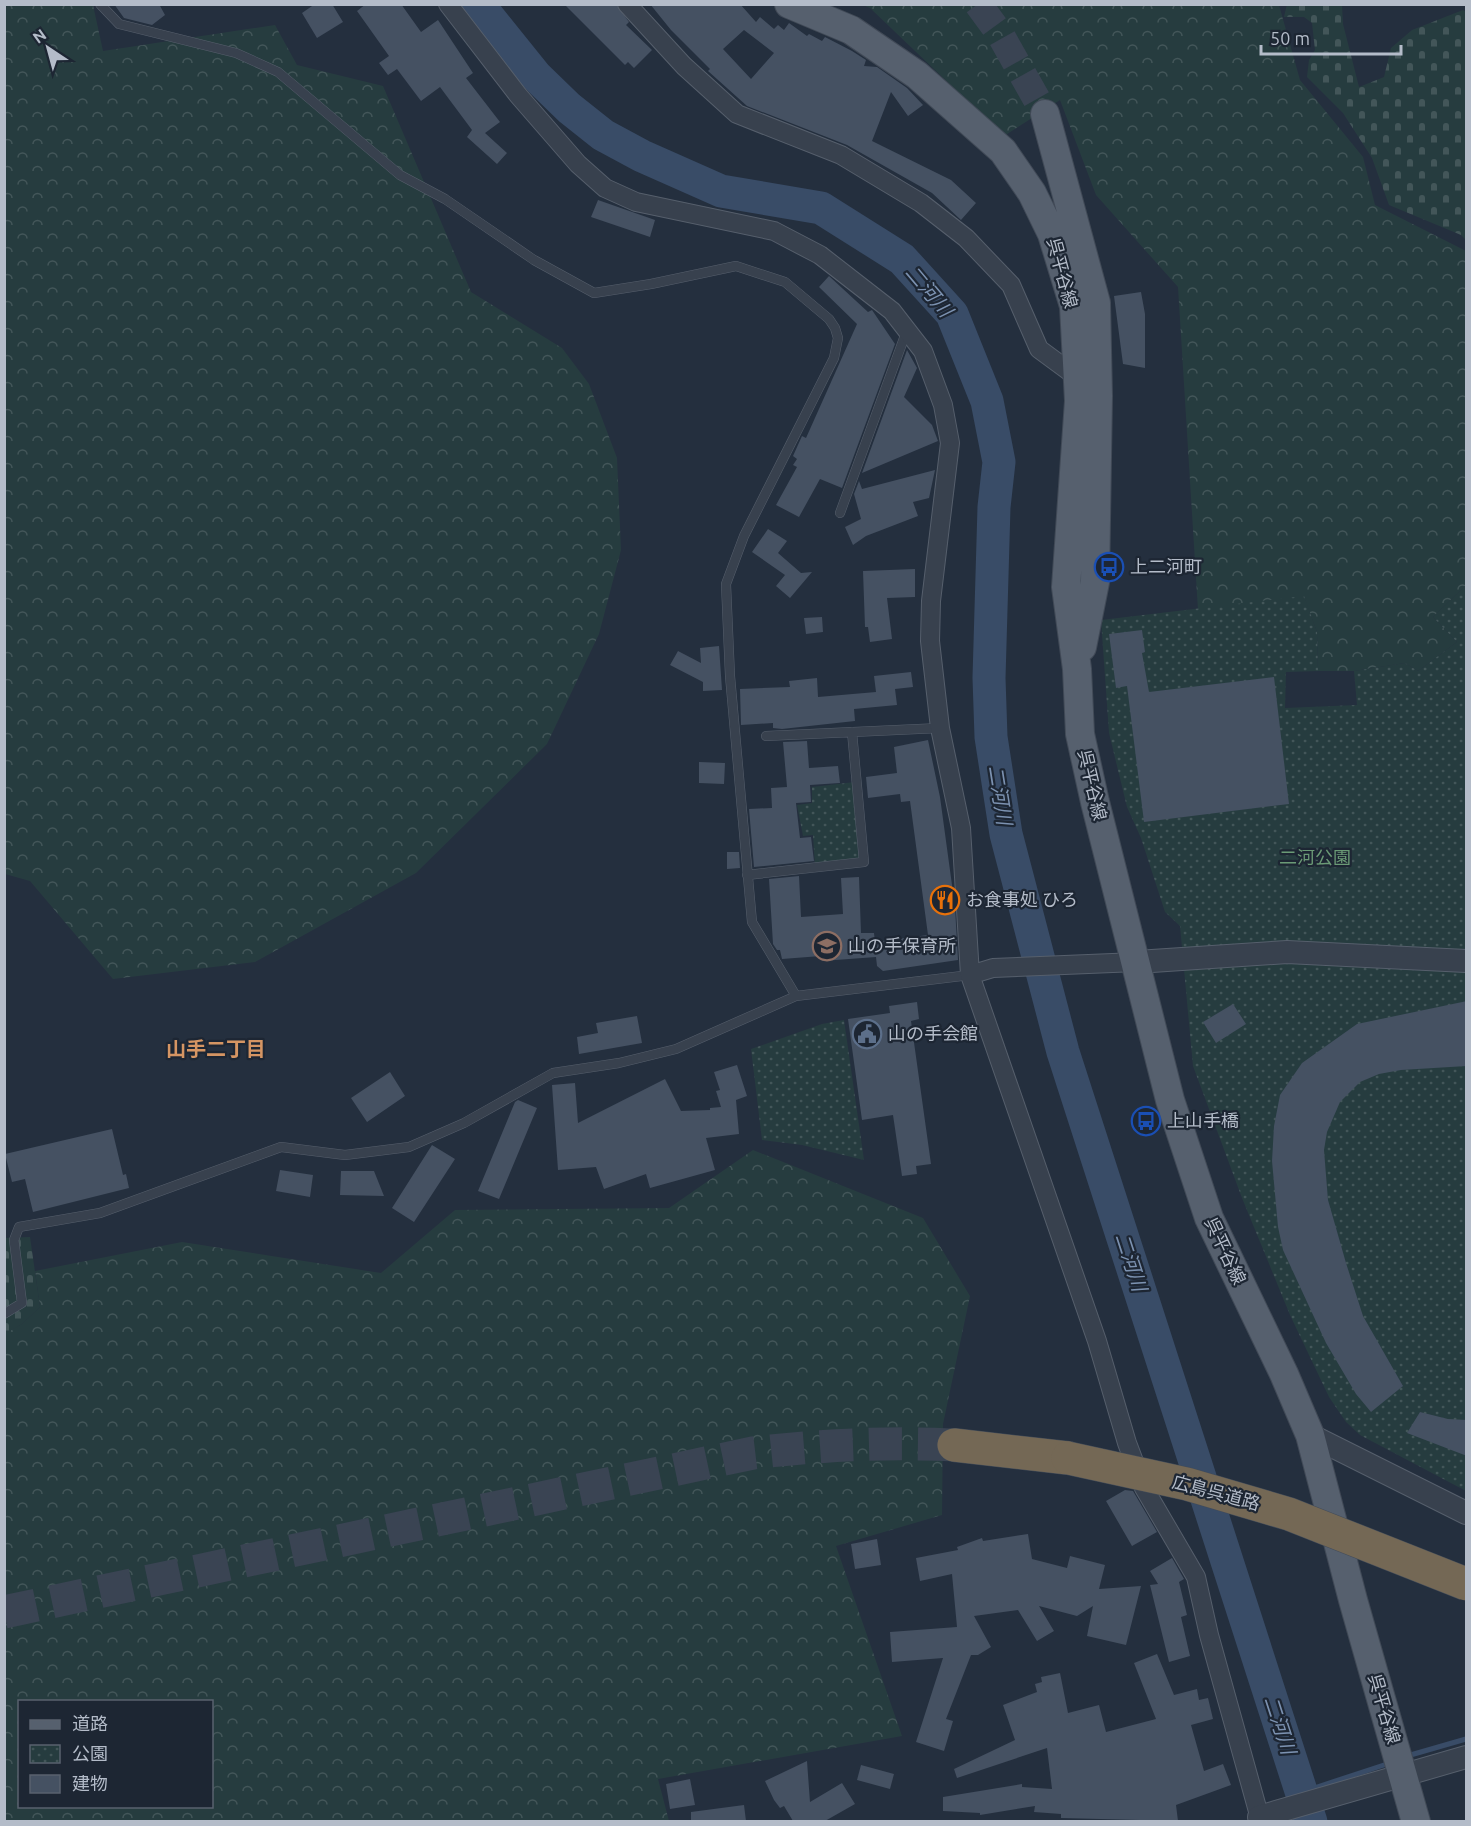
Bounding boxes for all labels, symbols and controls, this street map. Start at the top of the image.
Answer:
north arrow [18,18,78,78]
scale bar [1261,18,1400,56]
text: N [29,25,49,47]
text: 50 m [1270,28,1310,48]
street label: 呉平谷線 [1044,235,1082,310]
water label: 二河川 [901,260,959,323]
bus stop icon: 上二河町 [1093,551,1125,583]
place label: 上二河町 [1130,556,1202,576]
street label: 呉平谷線 [1075,747,1111,822]
water label: 二河川 [984,763,1017,828]
park label: 二河公園 [1279,847,1351,867]
restaurant icon: お食事処 ひろ [929,884,961,916]
place label: お食事処 ひろ [966,889,1078,909]
school or university icon: 山の手保育所 [811,930,843,962]
place label: 山の手保育所 [848,935,956,955]
public building icon: 山の手会館 [851,1018,883,1050]
place label: 山の手会館 [888,1023,978,1043]
district label: 山手二丁目 [166,1037,266,1060]
bus stop icon: 上山手橋 [1130,1105,1162,1137]
place label: 上山手橋 [1167,1110,1239,1130]
street label: 呉平谷線 [1202,1214,1250,1287]
water label: 二河川 [1111,1230,1152,1296]
street label: 広島呉道路 [1170,1471,1262,1513]
street label: 呉平谷線 [1365,1671,1404,1746]
water label: 二河川 [1260,1693,1301,1759]
legend [18,1700,213,1808]
text: 道路 [72,1713,108,1733]
text: 公園 [72,1743,108,1763]
text: 建物 [72,1773,108,1793]

